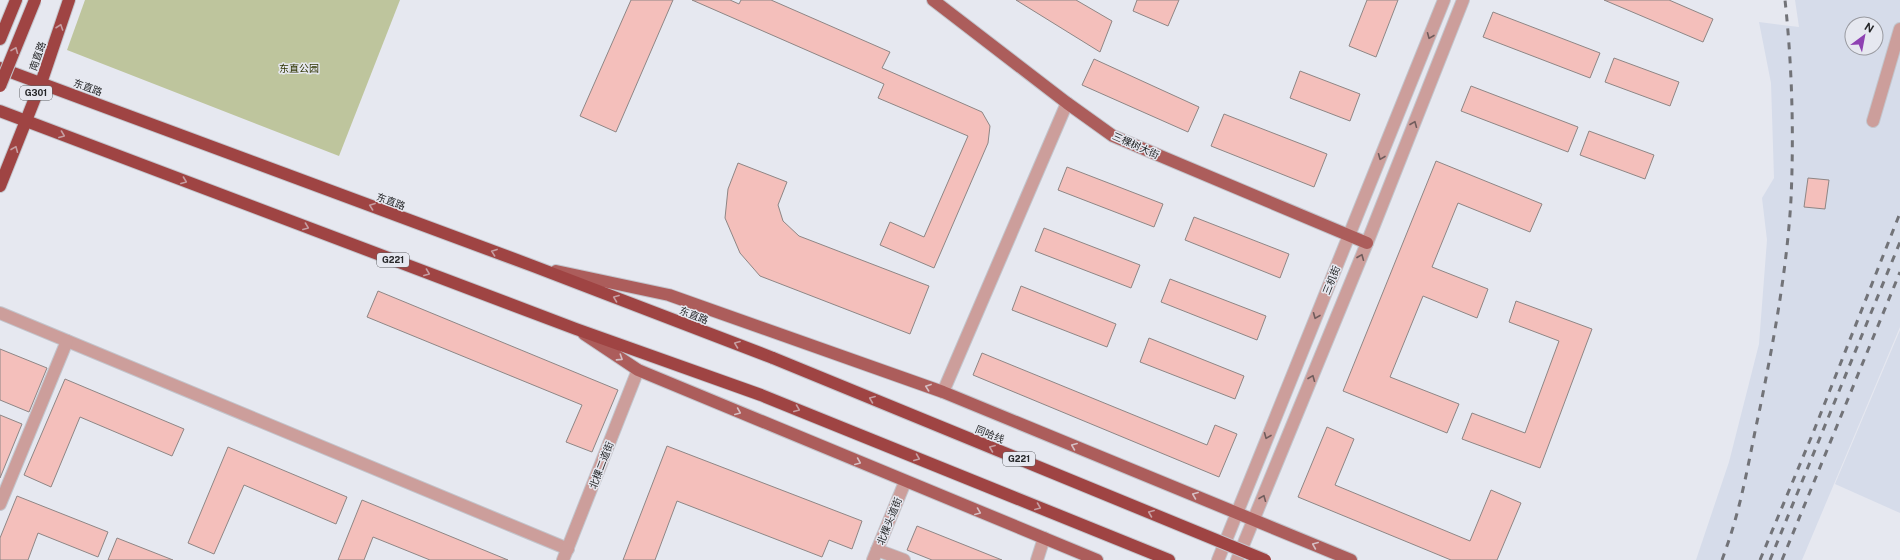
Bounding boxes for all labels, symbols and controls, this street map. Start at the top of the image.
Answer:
north arrow [1844,16,1884,56]
text: N [1862,20,1876,35]
one-way arrow [55,24,63,31]
one-way arrow [1426,33,1434,40]
street label: 南直路 [26,40,48,72]
one-way arrow [10,47,18,54]
park label: 东直公园 [279,62,319,74]
street label: 东直路 [72,76,104,98]
road number: G301 [20,86,52,100]
one-way arrow [1410,120,1418,127]
street label: 三棵树大街 [1111,129,1161,161]
one-way arrow [59,131,66,139]
one-way arrow [10,146,18,153]
one-way arrow [1378,153,1386,160]
one-way arrow [180,177,187,185]
street label: 东直路 [375,190,407,212]
one-way arrow [369,203,376,211]
one-way arrow [302,222,309,230]
one-way arrow [491,248,498,256]
road number: G221 [377,253,409,267]
one-way arrow [1356,254,1364,262]
street label: 三机街 [1320,264,1342,296]
one-way arrow [424,268,431,276]
one-way arrow [612,294,619,302]
street label: 东直路 [678,304,710,326]
one-way arrow [1313,311,1321,319]
one-way arrow [733,341,740,349]
one-way arrow [616,353,623,361]
one-way arrow [1307,374,1315,382]
one-way arrow [924,383,931,392]
one-way arrow [868,395,875,403]
one-way arrow [793,405,800,413]
one-way arrow [735,407,742,415]
street label: 同哈线 [974,423,1006,445]
one-way arrow [1264,433,1272,440]
street label: 北棵二道街 [586,440,616,490]
one-way arrow [1071,443,1079,451]
one-way arrow [989,445,996,453]
road number: G221 [1003,452,1035,466]
one-way arrow [913,453,921,461]
one-way arrow [854,457,862,465]
one-way arrow [1191,492,1199,500]
one-way arrow [1258,495,1266,502]
street label: 北棵头道街 [874,496,904,546]
one-way arrow [1033,502,1041,510]
one-way arrow [975,507,982,515]
one-way arrow [1148,510,1155,518]
one-way arrow [1311,541,1318,549]

